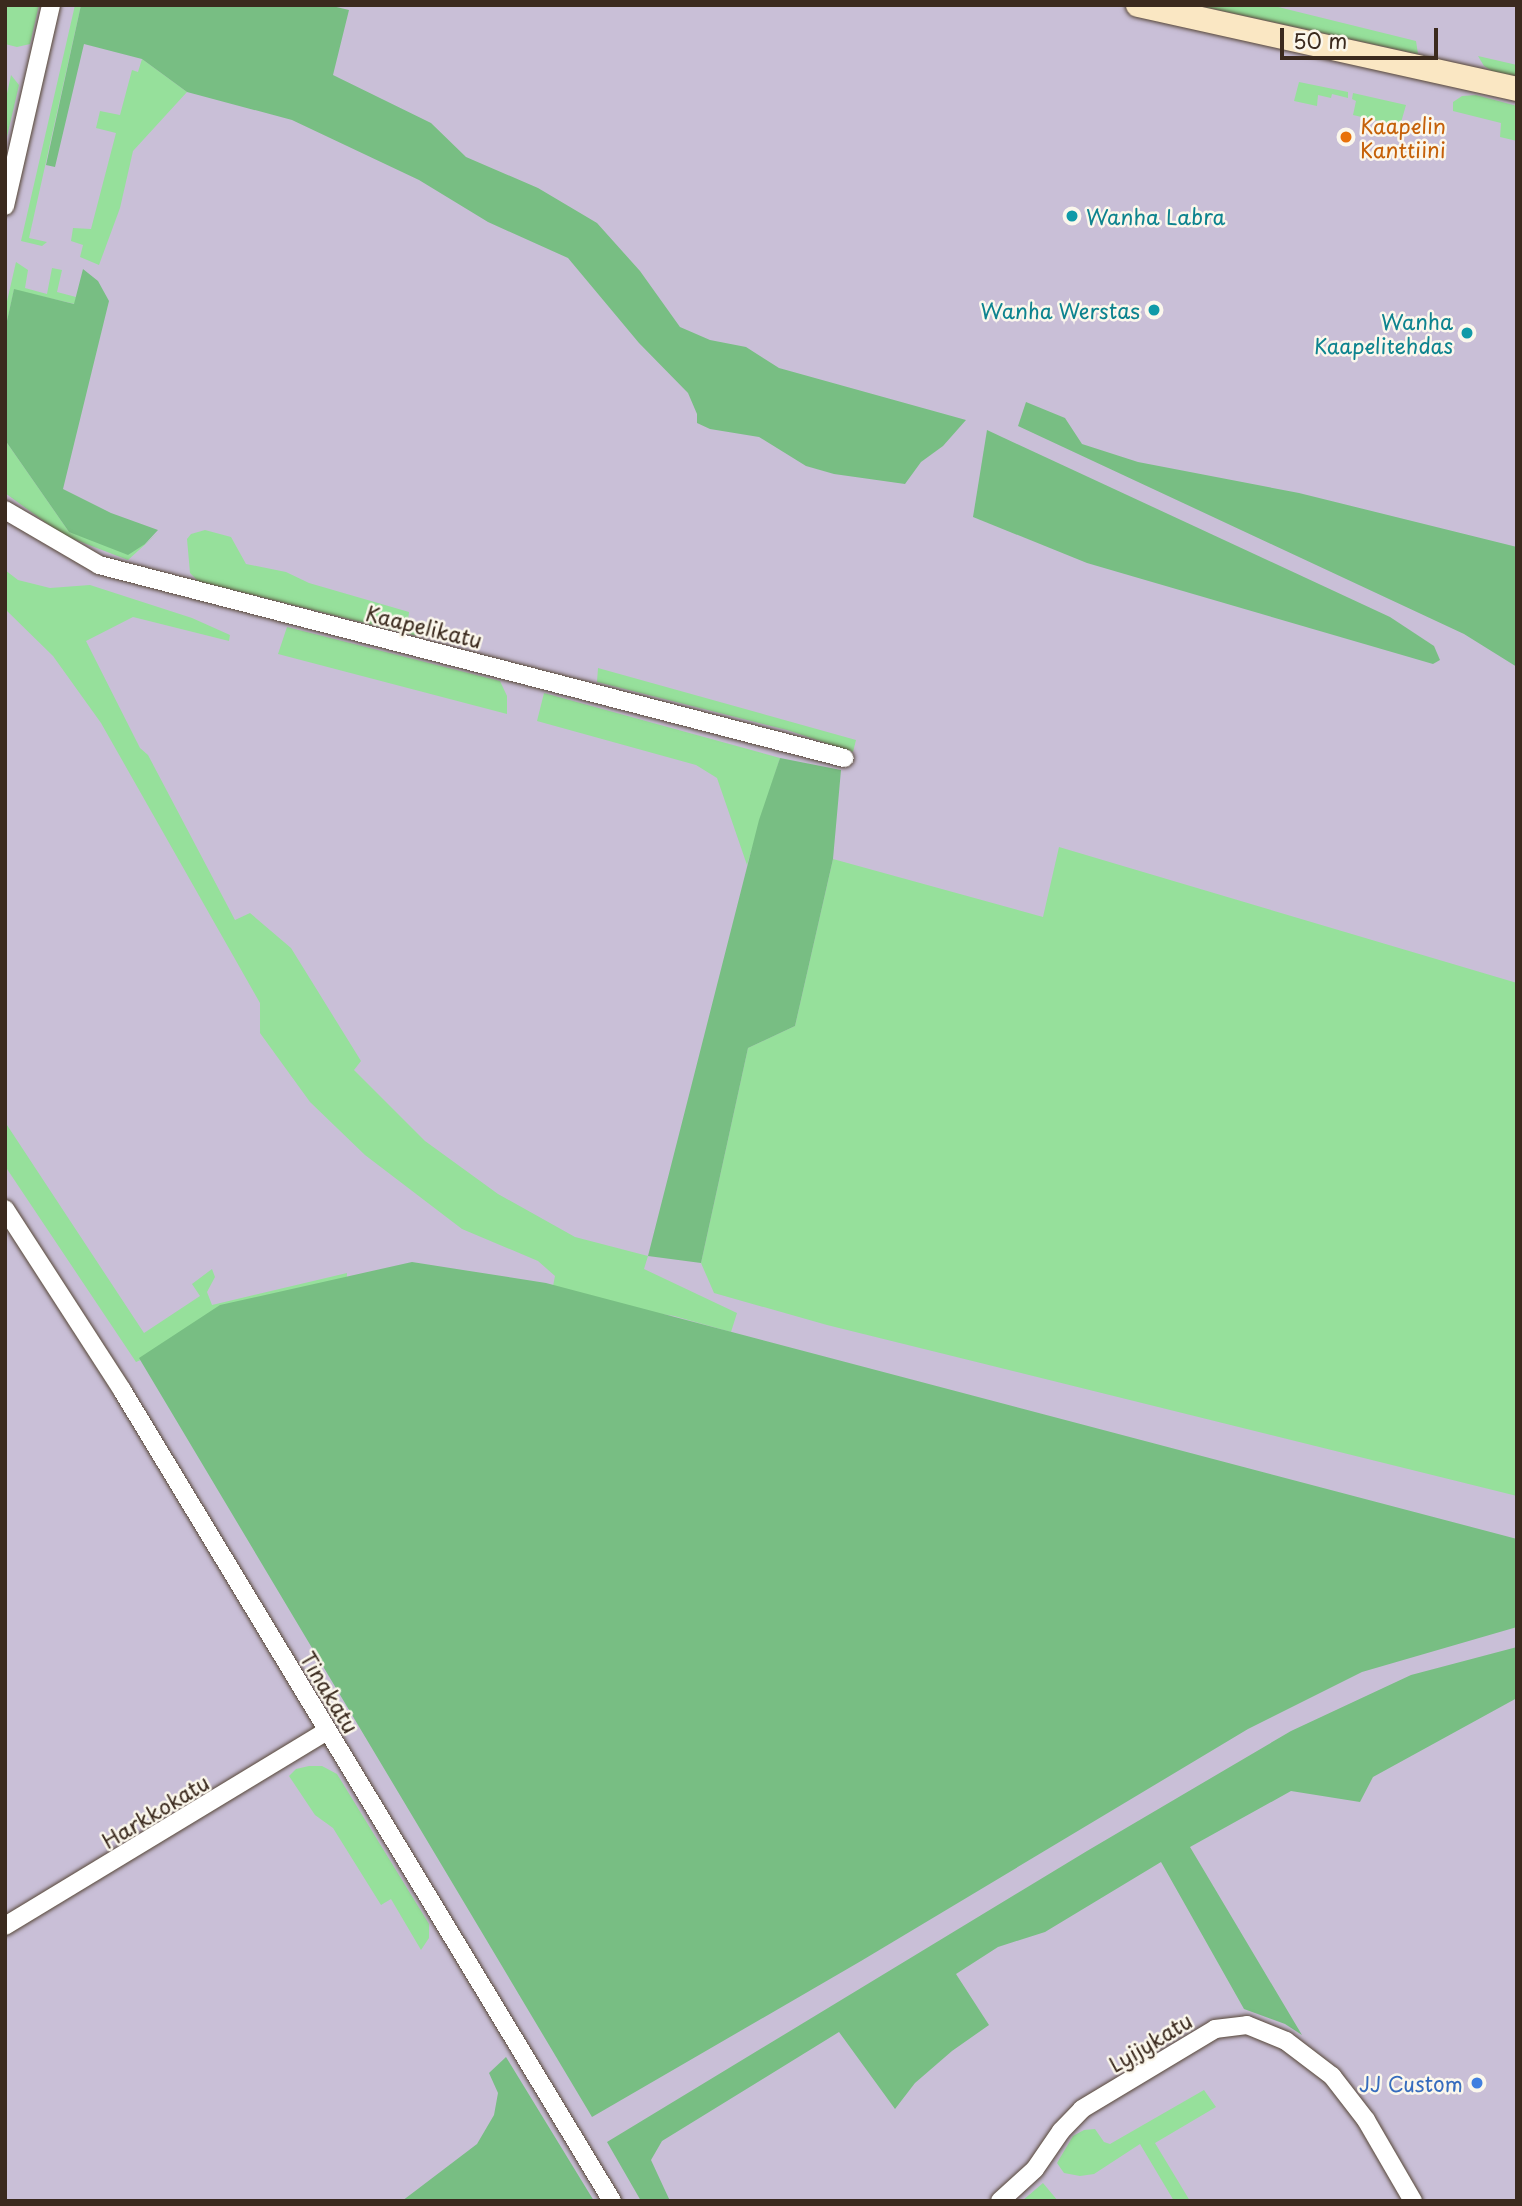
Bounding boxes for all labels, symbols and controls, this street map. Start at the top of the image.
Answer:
scale bar [1284,14,1442,58]
text: 50 m [1293,24,1347,56]
place label: Kaapelin Kanttiini [1360,112,1446,162]
marker: Kaapelin Kanttiini [1338,129,1354,145]
place label: Wanha Labra [1086,203,1224,229]
marker: Wanha Labra [1064,208,1080,224]
place label: Wanha Werstas [979,297,1140,323]
marker: Wanha Werstas [1146,302,1162,318]
place label: Wanha Kaapelitehdas [1314,308,1453,358]
marker: Wanha Kaapelitehdas [1459,325,1475,341]
street label: Kaapelikatu [363,599,485,653]
street label: Tinakatu [296,1647,364,1737]
street label: Harkkokatu [97,1769,213,1853]
street label: Lyijykatu [1104,2007,1196,2077]
place label: JJ Custom [1357,2070,1463,2096]
marker: JJ Custom [1469,2075,1485,2091]

